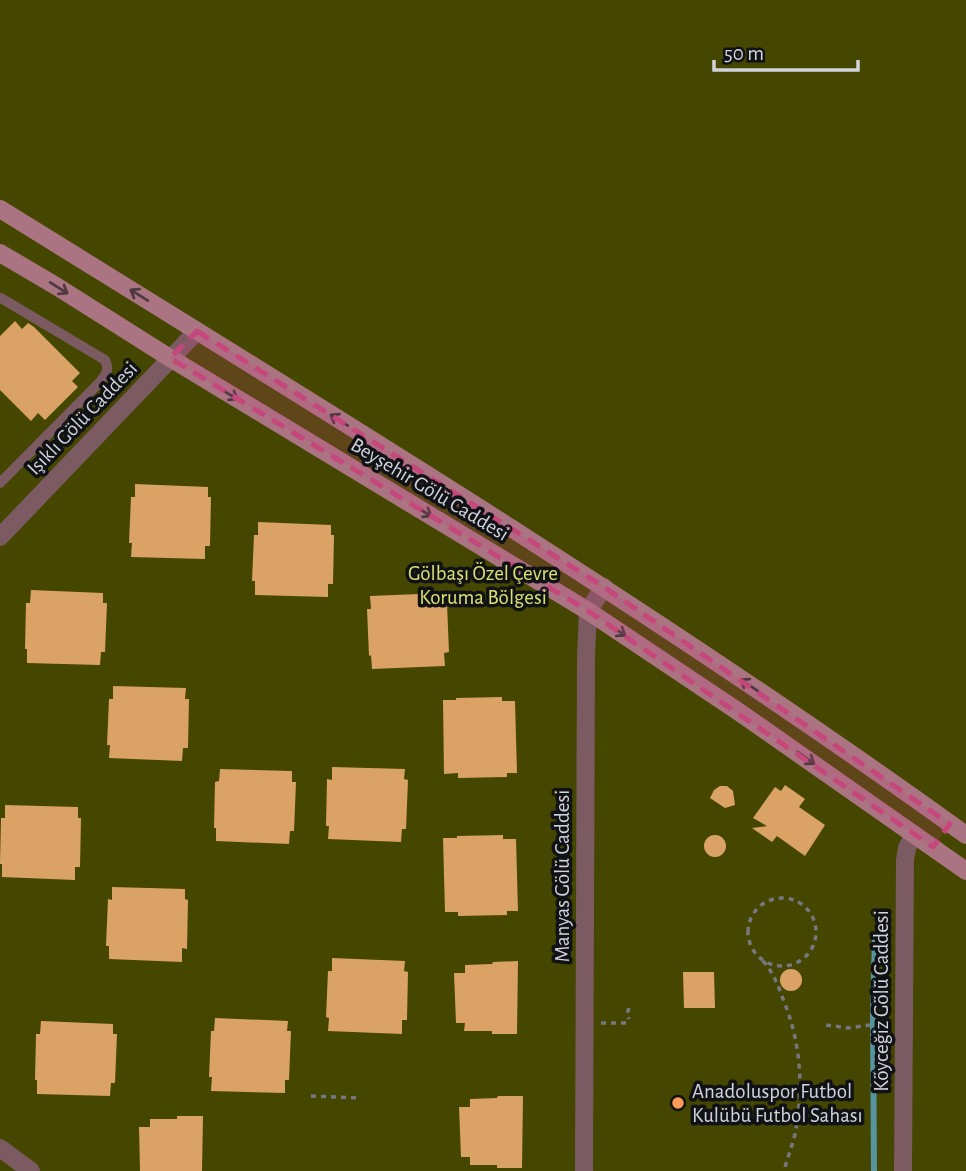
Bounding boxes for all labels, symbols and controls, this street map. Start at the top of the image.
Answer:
scale bar [714,28,858,72]
text: 50 m [724,43,764,64]
one-way arrow [49,280,68,295]
one-way arrow [129,288,149,302]
street label: Işıklı Gölü Caddesi [23,358,141,479]
one-way arrow [218,387,238,401]
one-way arrow [329,413,349,427]
street label: Beyşehir Gölü Caddesi [347,434,512,545]
one-way arrow [413,505,433,519]
park label: Gölbaşı Özel Çevre Koruma Bölgesi [408,562,558,608]
one-way arrow [607,623,626,638]
one-way arrow [740,677,759,692]
one-way arrow [796,751,815,765]
street label: Manyas Gölü Caddesi [552,790,573,962]
street label: Köyceğiz Gölü Caddesi [871,910,892,1092]
place label: Anadoluspor Futbol Kulübü Futbol Sahası [692,1081,863,1126]
marker: Anadoluspor Futbol Kulübü Futbol Sahası [670,1095,686,1111]

